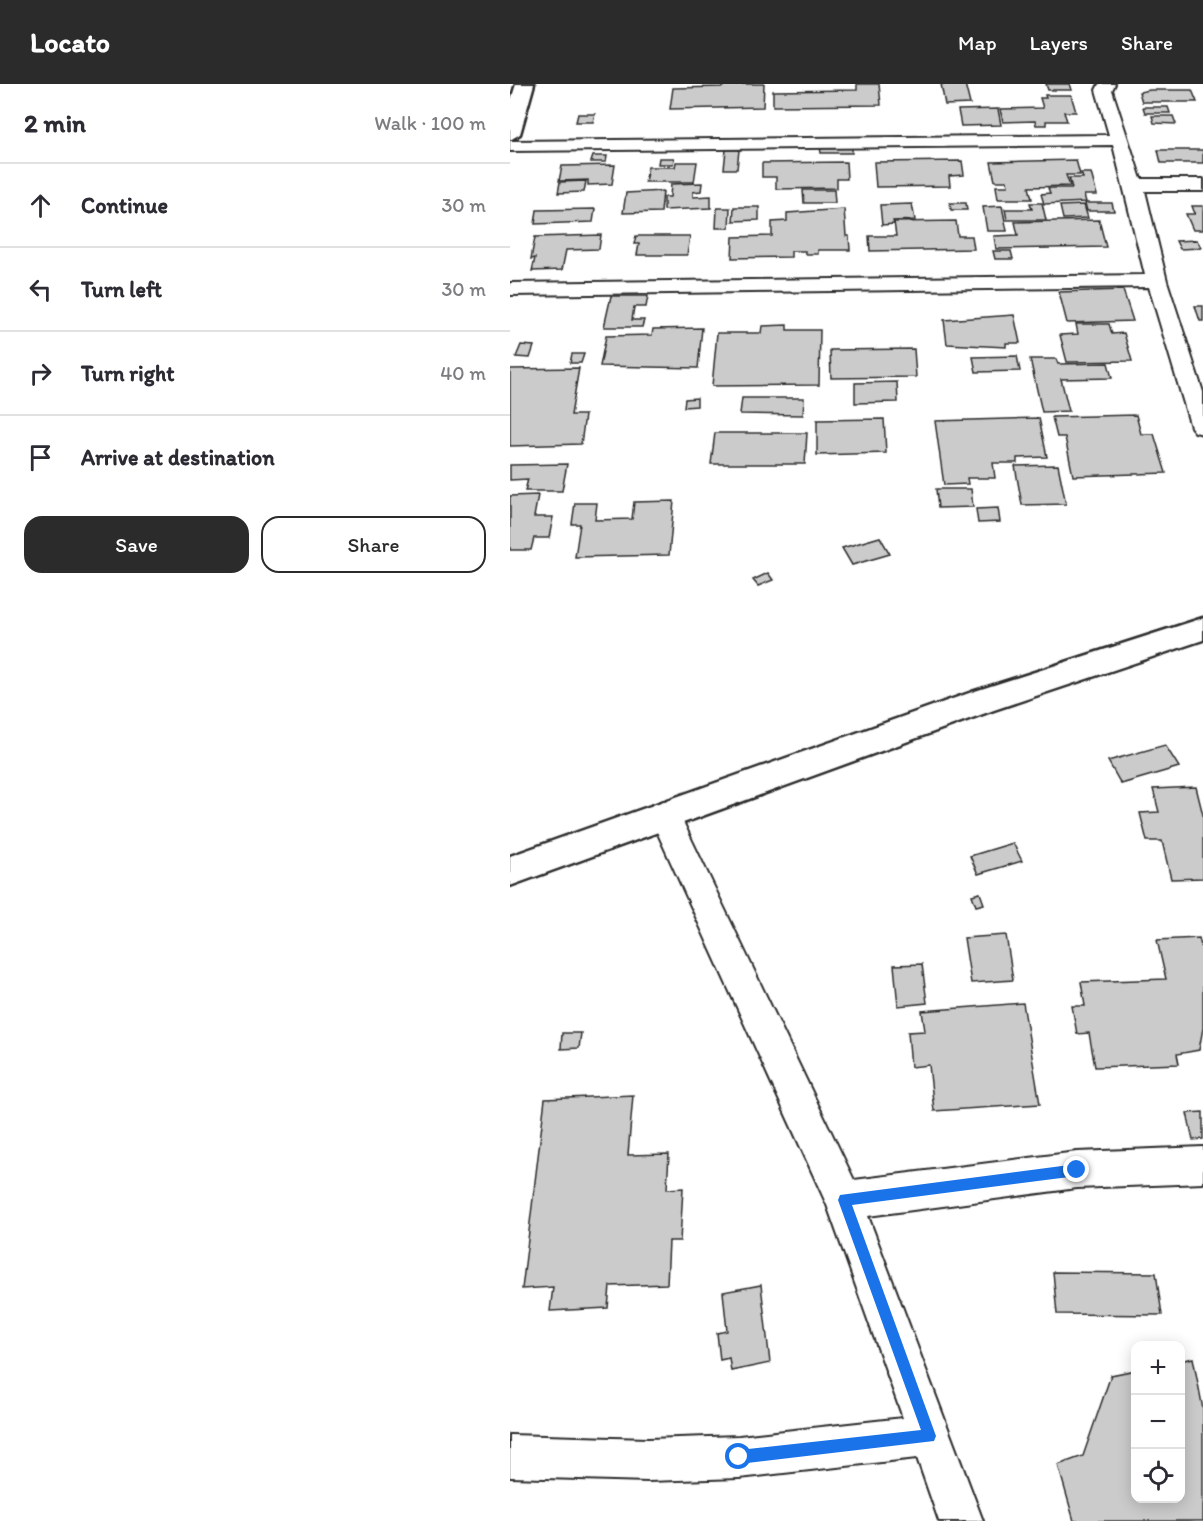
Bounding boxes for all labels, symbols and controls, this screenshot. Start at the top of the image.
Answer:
text: Locato [30,25,110,59]
text: Map [958,30,997,55]
text: Layers [1030,30,1088,55]
text: Share [1121,30,1173,55]
text: 2 min [24,107,86,139]
text: Walk · 100 m [374,111,486,135]
icon: ahead [24,189,57,222]
text: Continue [81,192,168,219]
text: 30 m [441,193,486,217]
icon: left [24,273,57,306]
text: Turn left [81,276,162,303]
text: 30 m [441,277,486,301]
icon: right [24,357,57,390]
text: Turn right [81,360,175,387]
text: 40 m [440,361,486,385]
icon: arrive [24,441,57,474]
text: Arrive at destination [81,444,275,471]
button: Save [24,516,249,573]
button: Share [261,516,486,573]
route end [1063,1156,1089,1182]
map controls [1131,1341,1185,1503]
button: + [1131,1341,1185,1395]
button: − [1131,1395,1185,1449]
route start [725,1443,751,1469]
button: locate [1131,1449,1185,1503]

